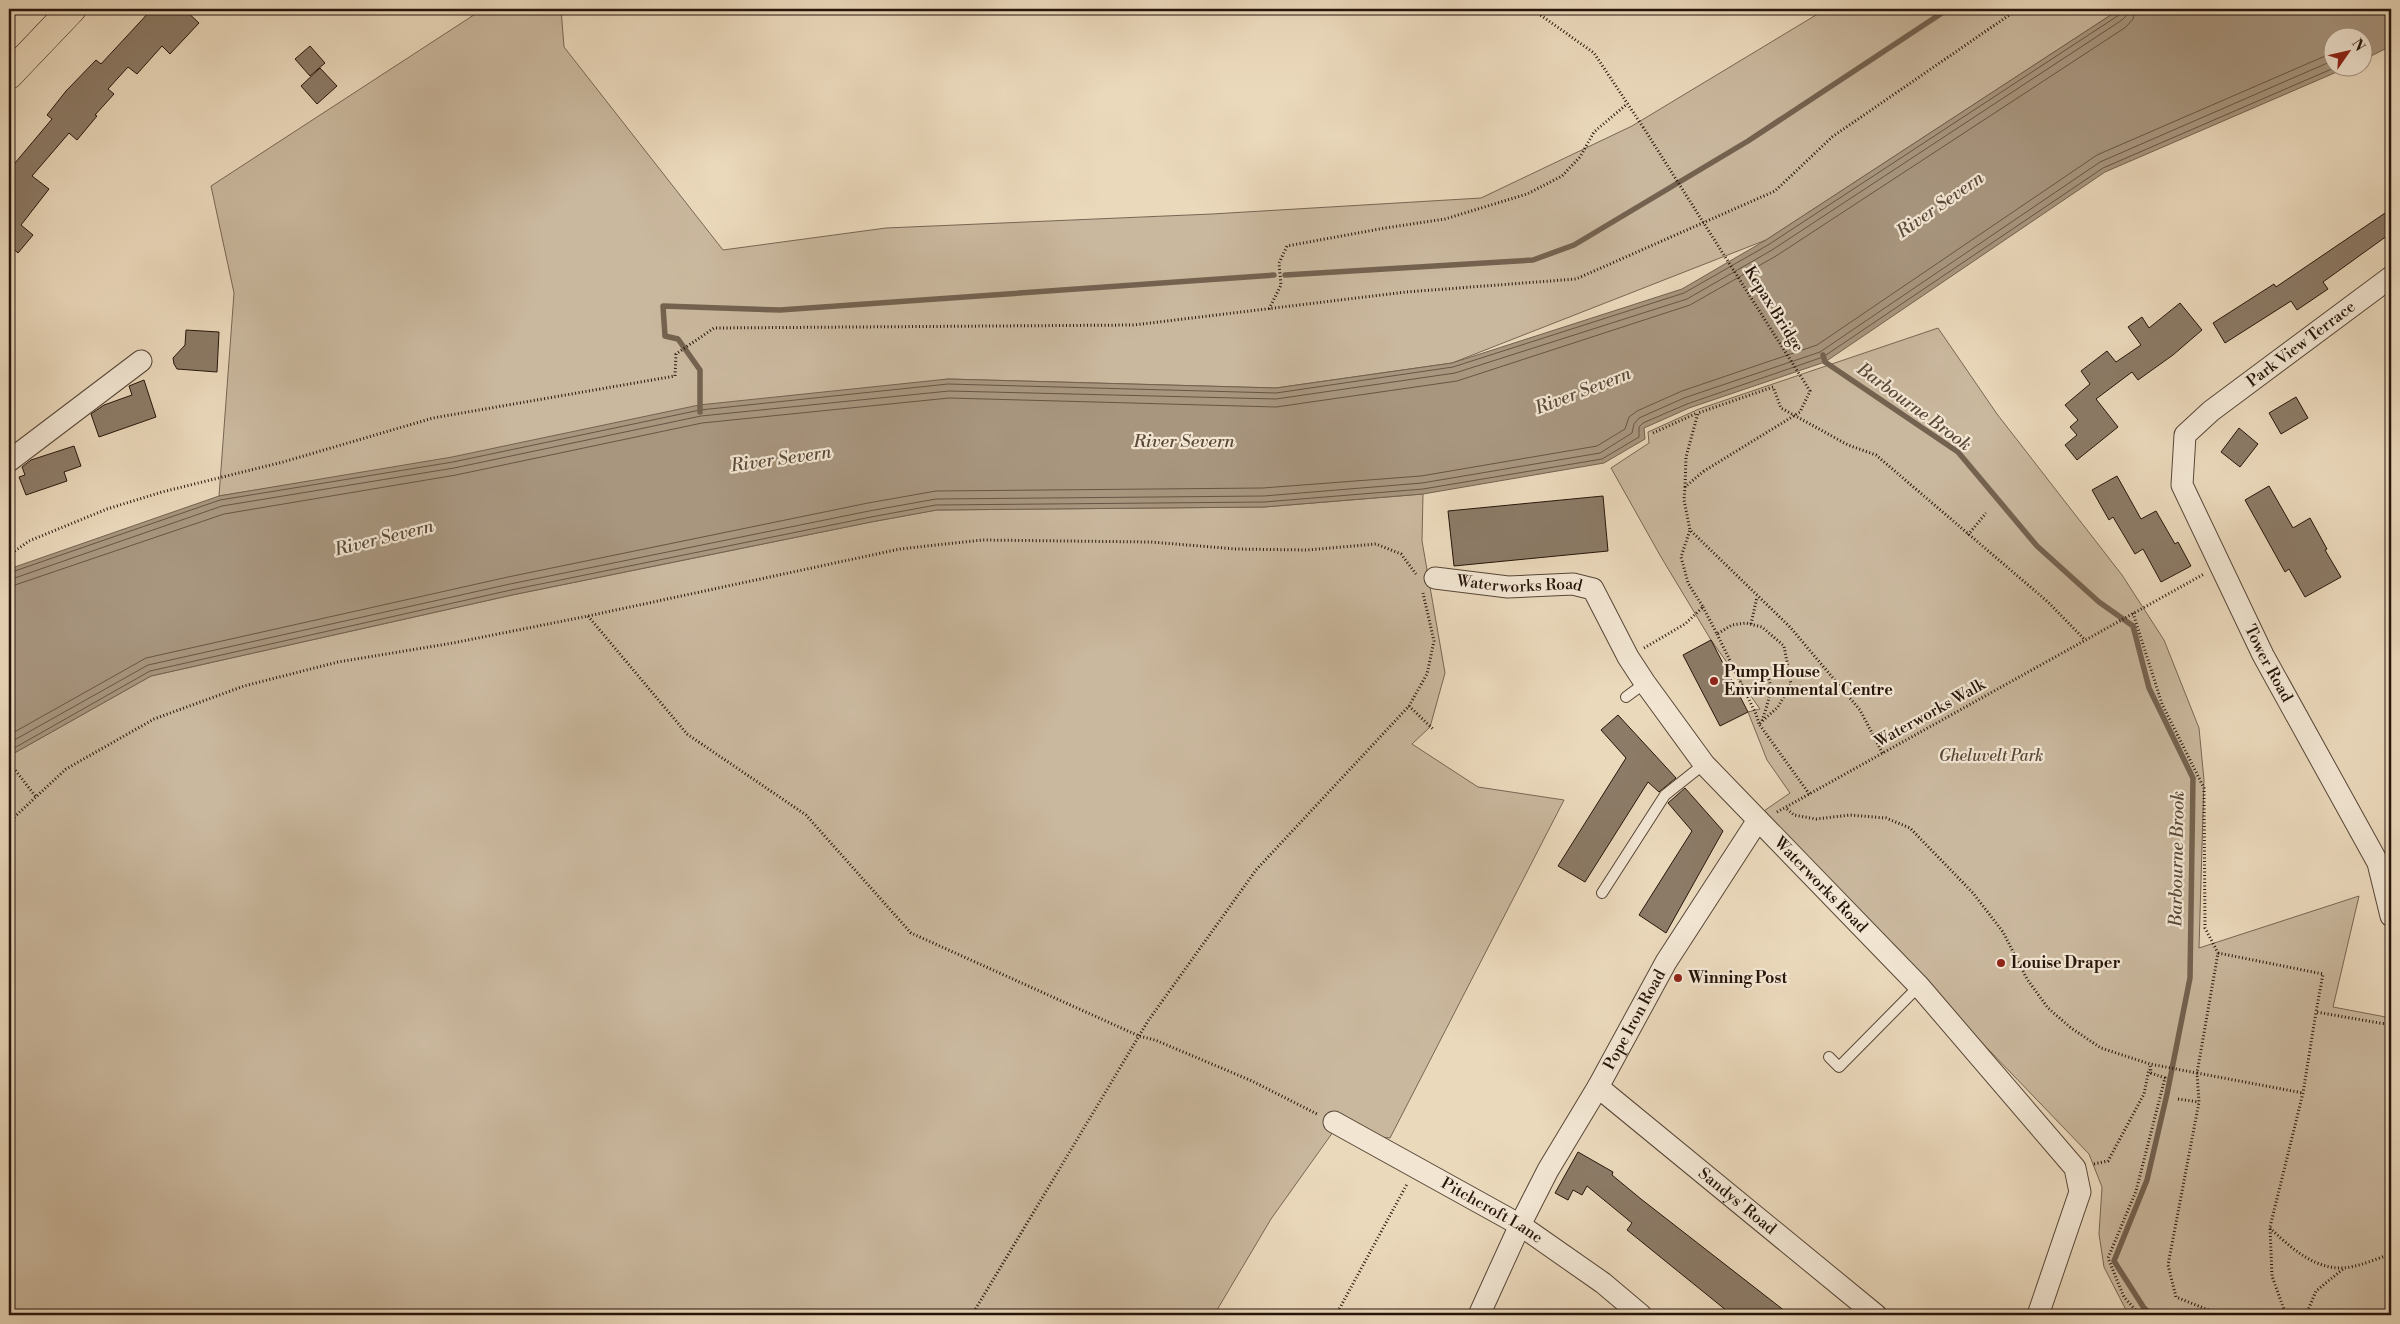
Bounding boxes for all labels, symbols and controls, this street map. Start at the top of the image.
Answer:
north arrow [2322,28,2372,78]
text: N [2347,36,2369,55]
water label: River Severn [1891,166,1989,244]
street label: Kepax Bridge [1740,262,1808,356]
street label: Park View Terrace [2243,297,2359,391]
water label: Barbourne Brook [1851,357,1976,456]
water label: River Severn [1531,362,1635,420]
water label: River Severn [1132,430,1236,453]
water label: River Severn [728,440,834,478]
water label: River Severn [331,514,437,562]
street label: Waterworks Road [1455,571,1584,597]
street label: Tower Road [2240,621,2297,706]
place label: Pump House Environmental Centre [1724,662,1893,700]
street label: Waterworks Walk [1870,674,1990,752]
marker: Pump House Environmental Centre [1708,675,1720,687]
park label: Gheluvelt Park [1939,746,2043,766]
water label: Barbourne Brook [2164,791,2190,928]
street label: Waterworks Road [1769,832,1872,937]
place label: Louise Draper [2011,953,2121,973]
marker: Louise Draper [1995,957,2007,969]
street label: Pope Iron Road [1599,966,1670,1073]
place label: Winning Post [1687,968,1788,988]
marker: Winning Post [1672,972,1684,984]
street label: Sandys' Road [1694,1163,1780,1239]
street label: Pitchcroft Lane [1438,1173,1547,1248]

